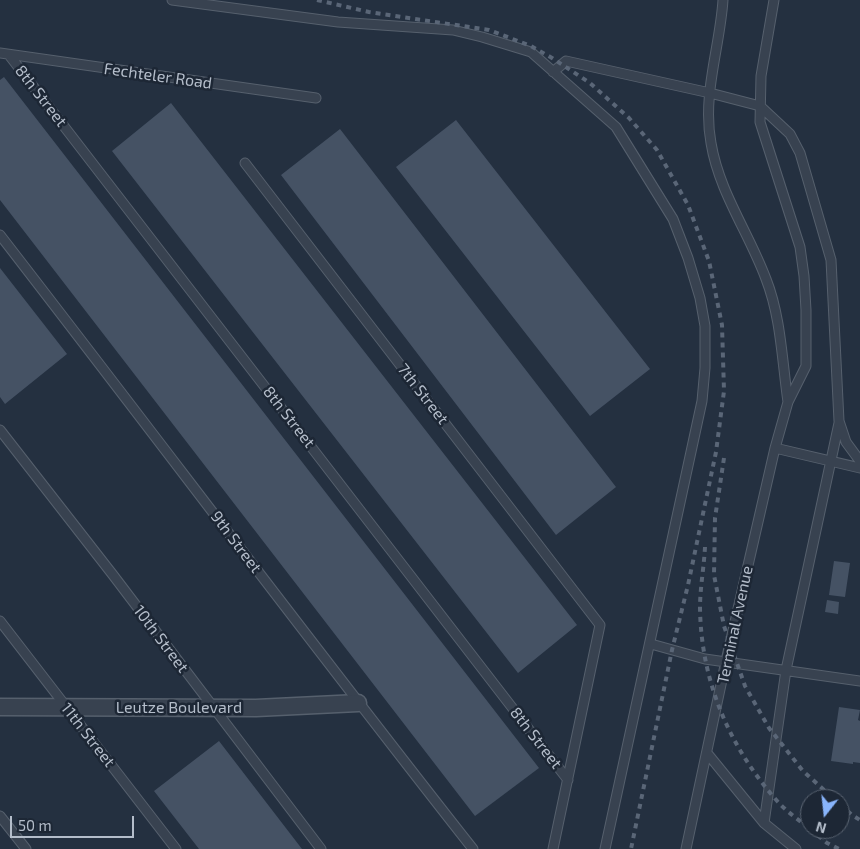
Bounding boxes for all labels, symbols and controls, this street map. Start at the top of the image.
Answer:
street label: Fechteler Road [103,59,213,93]
street label: 8th Street [11,61,71,131]
street label: 7th Street [393,360,453,428]
street label: 8th Street [259,382,319,452]
street label: 9th Street [206,507,266,577]
street label: Terminal Avenue [713,564,757,686]
street label: 10th Street [129,602,193,676]
street label: Leutze Boulevard [116,698,242,718]
street label: 11th Street [57,699,119,771]
street label: 8th Street [506,703,566,773]
north arrow [800,789,850,839]
scale bar [12,806,136,838]
text: 50 m [18,816,52,834]
text: N [814,818,828,838]

